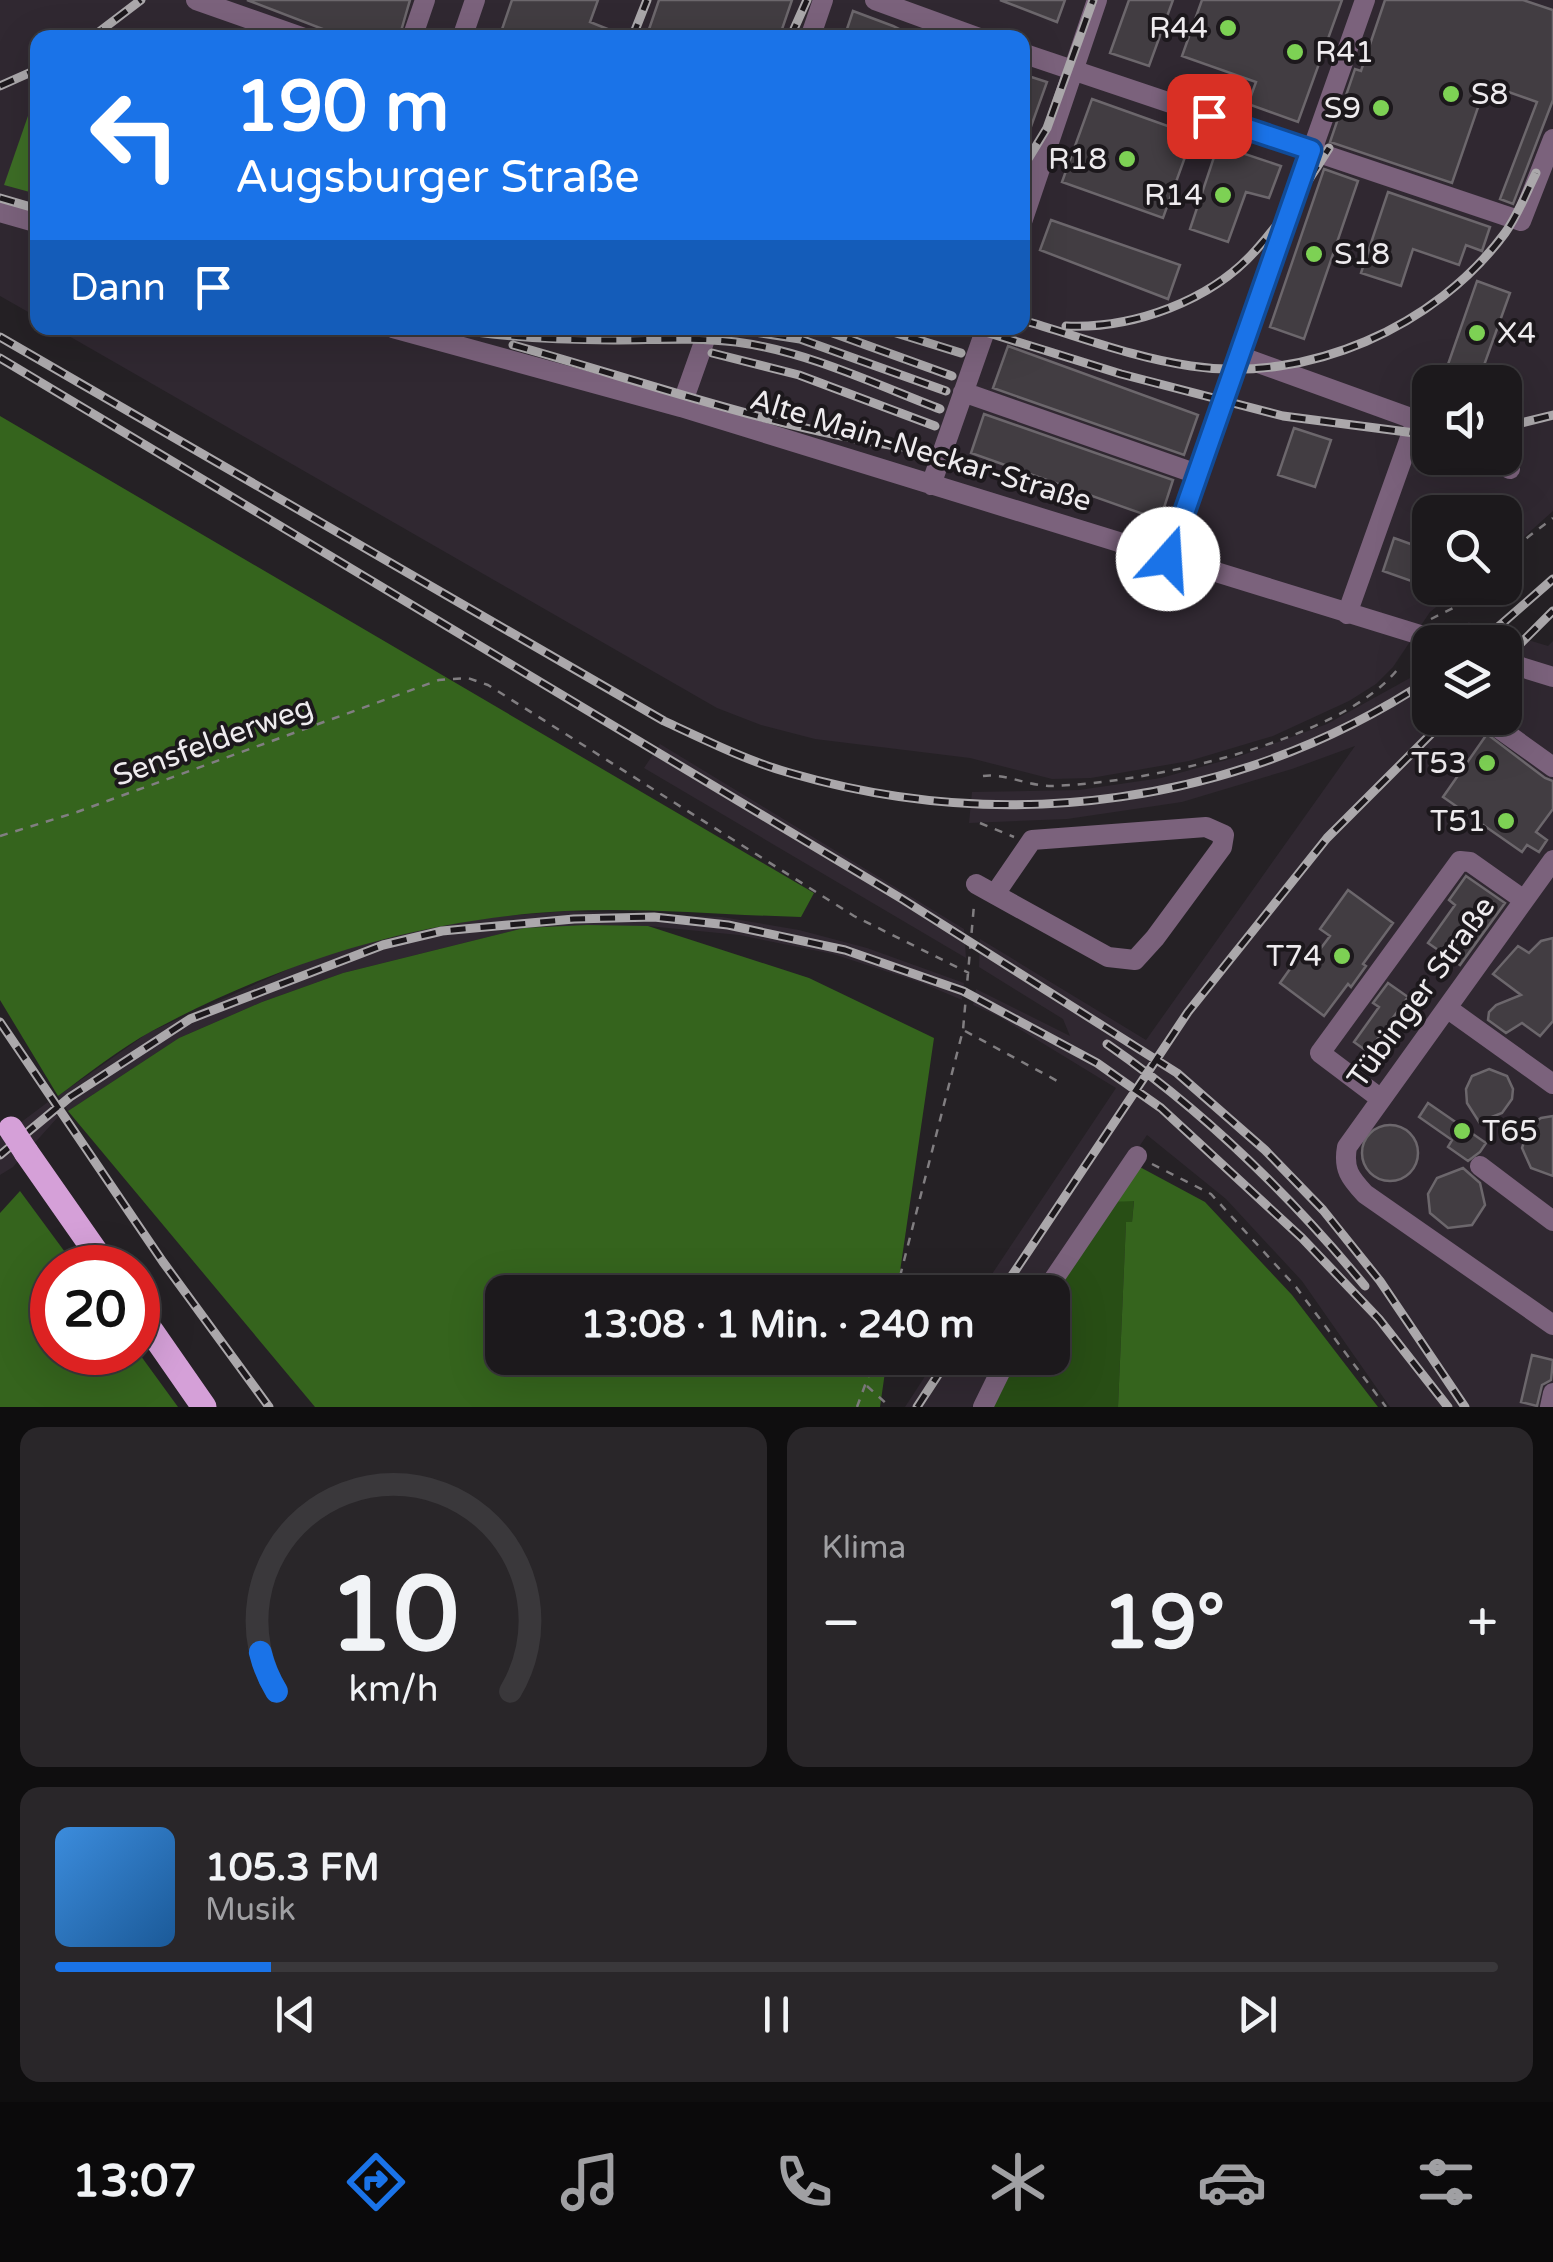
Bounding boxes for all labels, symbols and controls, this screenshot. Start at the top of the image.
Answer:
place label: R44 [1149,10,1208,47]
marker: R44 [1217,17,1239,39]
place label: R41 [1315,34,1374,71]
marker: R41 [1284,41,1306,63]
text: 190 m [235,66,449,150]
icon: left [70,70,200,200]
pin [1167,74,1252,159]
place label: S8 [1471,76,1508,113]
marker: S8 [1440,83,1462,105]
icon: arrive [1182,89,1237,144]
place label: S9 [1324,90,1361,127]
marker: S9 [1370,97,1392,119]
place label: R18 [1048,141,1107,178]
marker: R18 [1116,148,1138,170]
text: Augsburger Straße [235,151,640,205]
place label: R14 [1144,177,1203,214]
marker: R14 [1212,184,1234,206]
place label: S18 [1334,236,1390,273]
marker: S18 [1303,243,1325,265]
icon: arrive [186,260,241,315]
text: Dann [70,265,166,311]
place label: X4 [1497,315,1536,352]
marker: X4 [1466,322,1488,344]
map controls [1412,365,1522,735]
button: sound [1412,365,1522,475]
street label: Alte Main-Neckar-Straße [746,381,1096,520]
button: search [1412,495,1522,605]
position arrow [1116,507,1220,611]
button: layers [1412,625,1522,735]
street label: Sensfelderweg [108,688,318,795]
place label: T53 [1411,745,1467,782]
marker: T53 [1476,752,1498,774]
place label: T51 [1430,803,1486,840]
marker: T51 [1495,810,1517,832]
street label: Tübinger Straße [1340,889,1503,1095]
place label: T74 [1266,938,1322,975]
marker: T74 [1331,945,1353,967]
place label: T65 [1482,1113,1538,1150]
marker: T65 [1451,1120,1473,1142]
speed limit sign: 20 [30,1245,160,1375]
text: 13:08 · 1 Min. · 240 m [581,1302,974,1348]
text: Klima [822,1529,906,1567]
text: 10 [328,1554,459,1679]
text: 19° [1103,1578,1225,1668]
text: − [822,1591,861,1657]
text: + [1467,1591,1498,1657]
text: km/h [348,1668,438,1711]
text: 105.3 FM [205,1845,380,1891]
text: Musik [205,1891,296,1929]
icon: previous [268,1987,323,2042]
icon: pause [749,1987,804,2042]
icon: next [1230,1987,1285,2042]
icon: directions [341,2147,411,2217]
icon: music [555,2147,625,2217]
icon: phone [769,2147,839,2217]
icon: climate [983,2147,1053,2217]
icon: car [1197,2147,1267,2217]
icon: filters [1411,2147,1481,2217]
text: 13:07 [72,2155,197,2209]

